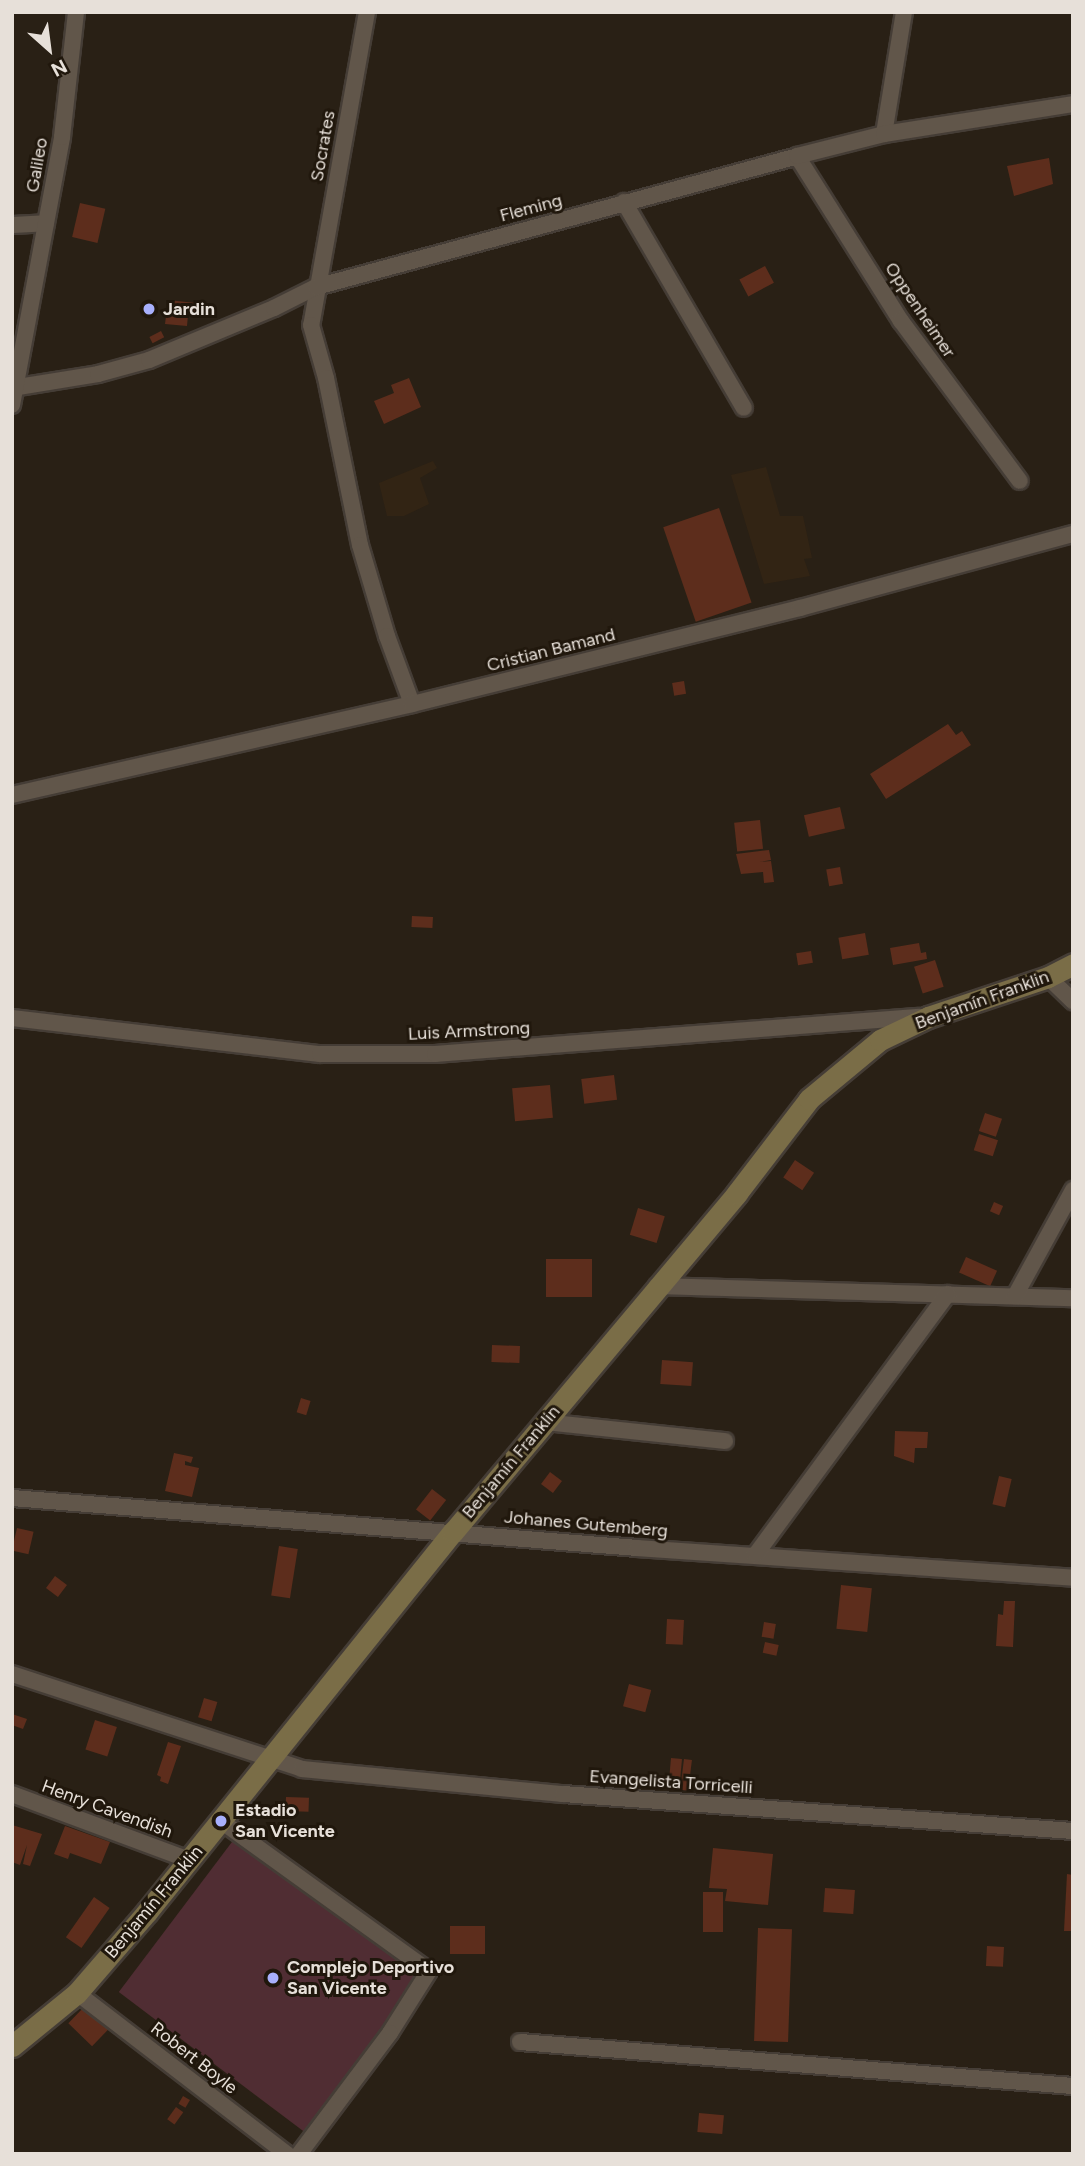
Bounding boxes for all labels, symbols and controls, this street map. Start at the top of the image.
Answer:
north arrow [14,14,84,84]
text: N [47,54,71,82]
street label: Socrates [306,109,340,183]
street label: Galileo [22,136,52,194]
street label: Fleming [497,189,565,227]
street label: Oppenheimer [880,258,960,362]
place label: Jardin [163,298,215,320]
marker: Jardin [141,301,157,317]
street label: Cristian Bamand [485,624,617,676]
street label: Benjamín Franklin [912,966,1052,1034]
street label: Luis Armstrong [407,1017,531,1045]
street label: Benjamín Franklin [458,1401,564,1523]
street label: Johanes Gutemberg [503,1506,669,1542]
street label: Evangelista Torricelli [589,1766,753,1798]
street label: Henry Cavendish [39,1775,175,1843]
place label: Estadio San Vicente [235,1800,335,1842]
marker: Estadio San Vicente [213,1813,229,1829]
street label: Benjamín Franklin [101,1841,207,1963]
place label: Complejo Deportivo San Vicente [287,1957,454,2000]
marker: Complejo Deportivo San Vicente [265,1970,281,1986]
street label: Robert Boyle [146,2018,242,2098]

